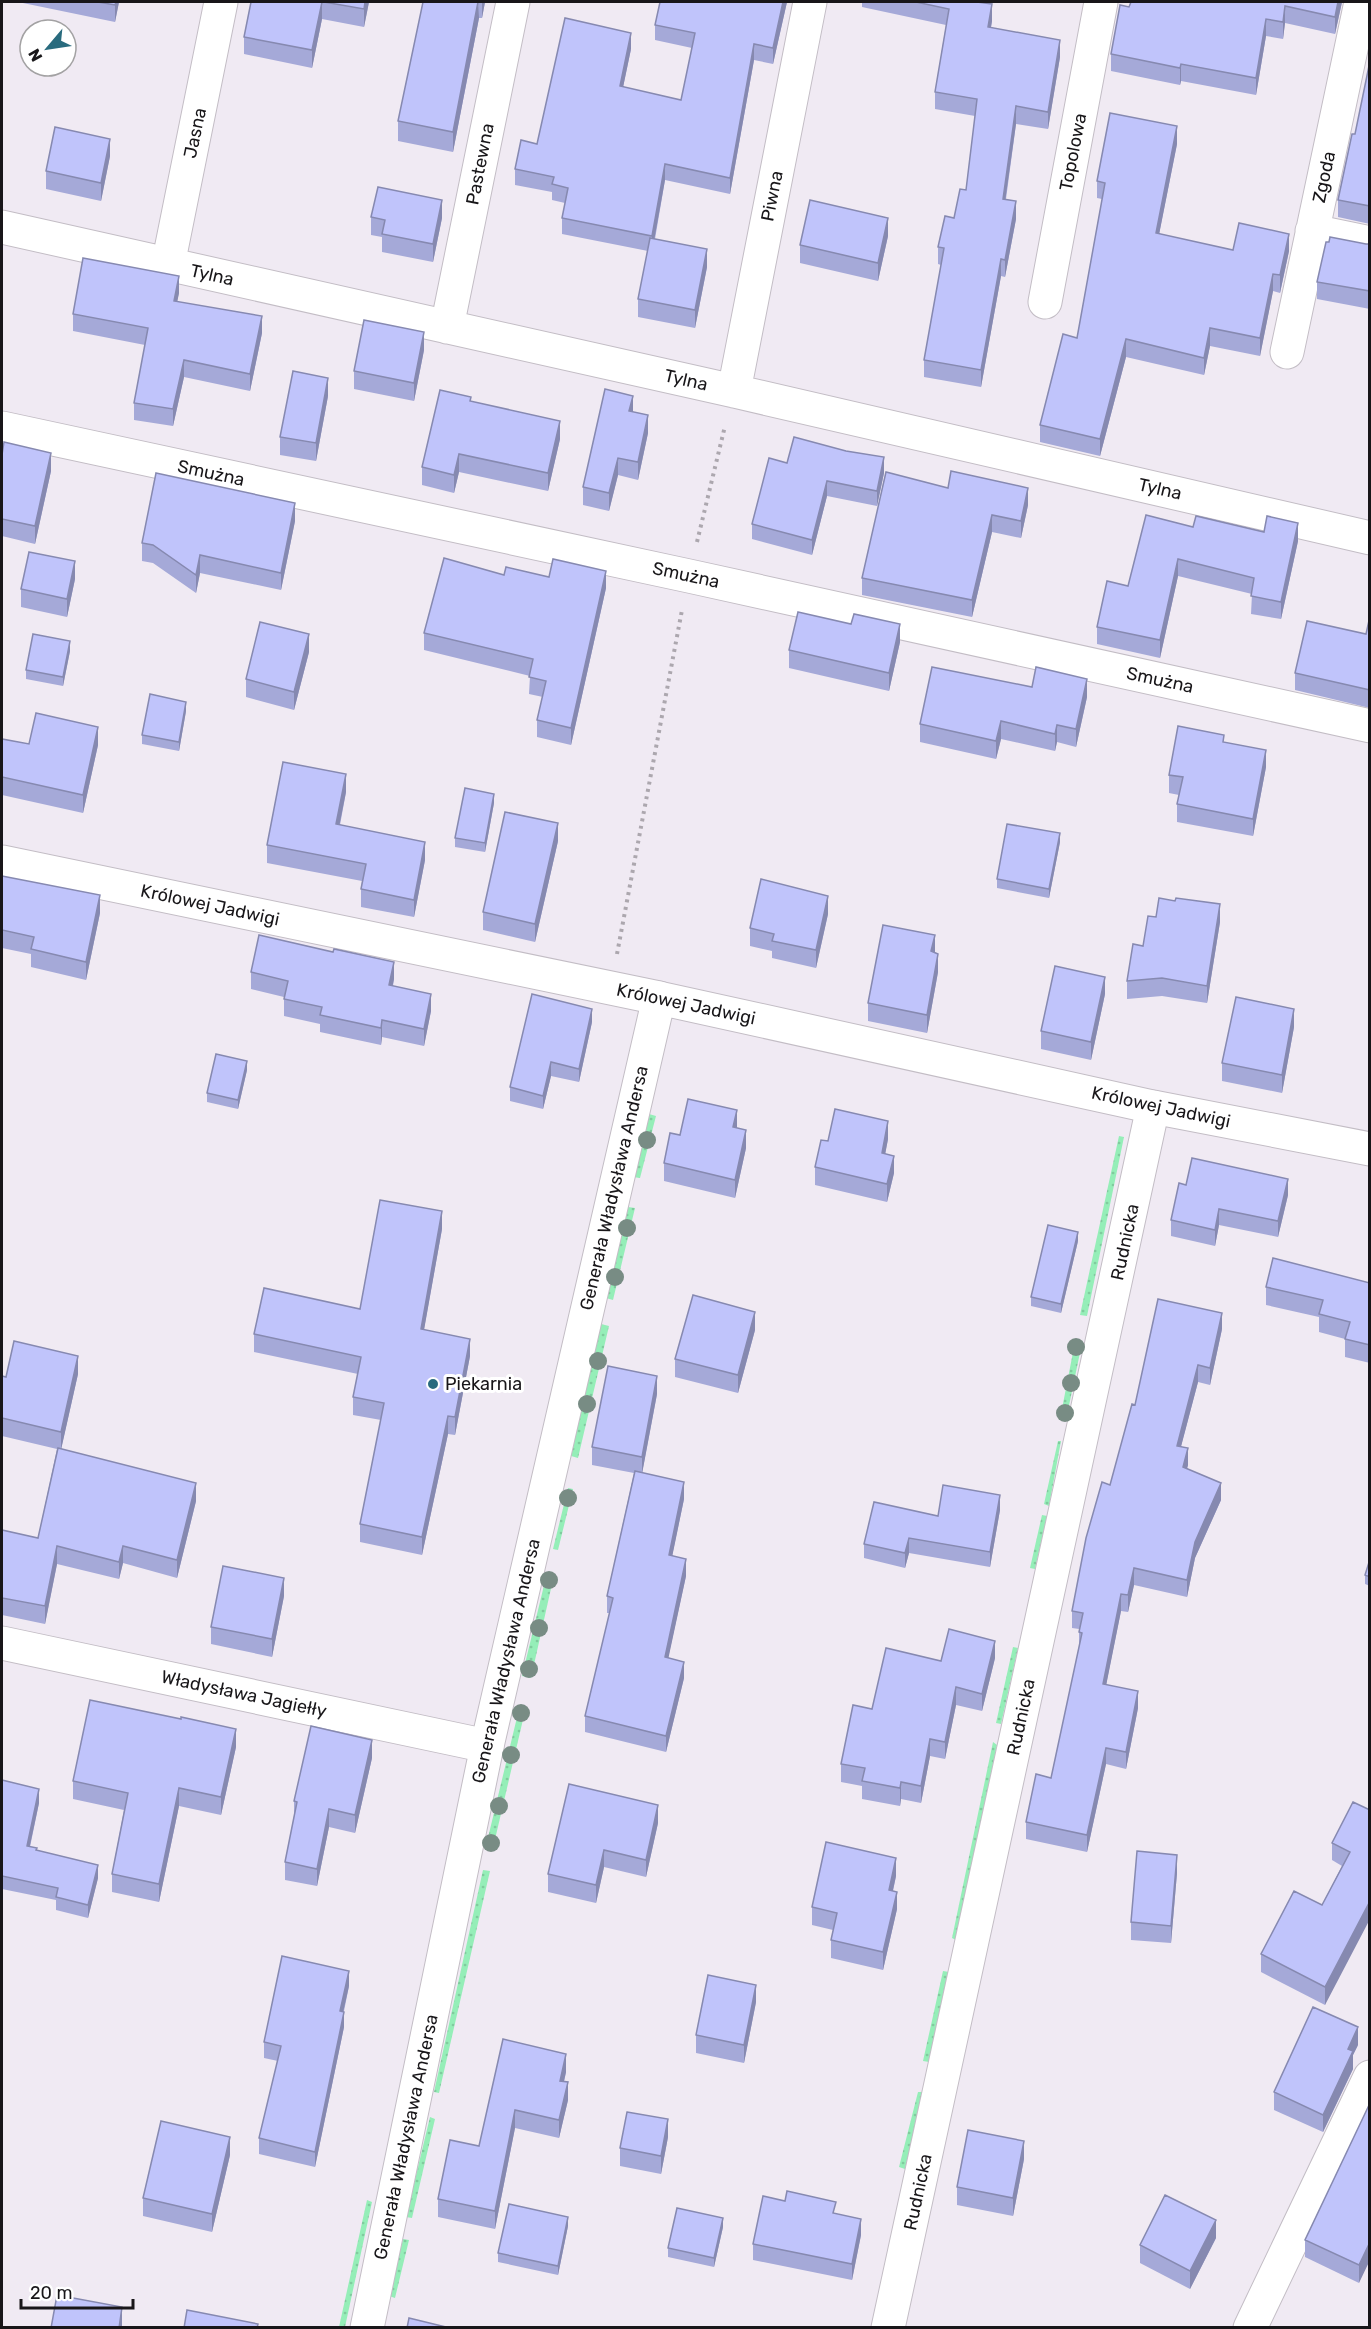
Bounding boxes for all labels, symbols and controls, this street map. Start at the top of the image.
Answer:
north arrow [18,18,78,78]
text: N [24,45,46,65]
street label: Jasna [179,106,211,160]
street label: Topolowa [1055,111,1091,193]
street label: Pastewna [461,121,499,207]
street label: Zgoda [1308,149,1340,205]
street label: Piwna [756,169,788,223]
street label: Tylna [188,259,236,291]
street label: Tylna [662,364,710,396]
street label: Smużna [175,455,247,491]
street label: Tylna [1136,473,1184,505]
street label: Smużna [650,557,722,593]
street label: Smużna [1124,662,1196,698]
street label: Królowej Jadwigi [139,880,281,930]
street label: Królowej Jadwigi [615,979,757,1029]
street label: Generała Władysława Andersa [575,1064,653,1312]
street label: Królowej Jadwigi [1090,1082,1232,1132]
street label: Rudnicka [1106,1202,1144,1282]
place label: Piekarnia [445,1373,522,1395]
marker: Piekarnia [426,1377,440,1391]
street label: Generała Władysława Andersa [467,1537,545,1785]
street label: Władysława Jagiełły [159,1666,329,1722]
street label: Rudnicka [1002,1677,1040,1757]
street label: Generała Władysława Andersa [369,2012,443,2262]
street label: Rudnicka [899,2152,937,2232]
scale bar [21,2272,134,2310]
text: 20 m [30,2282,72,2304]

